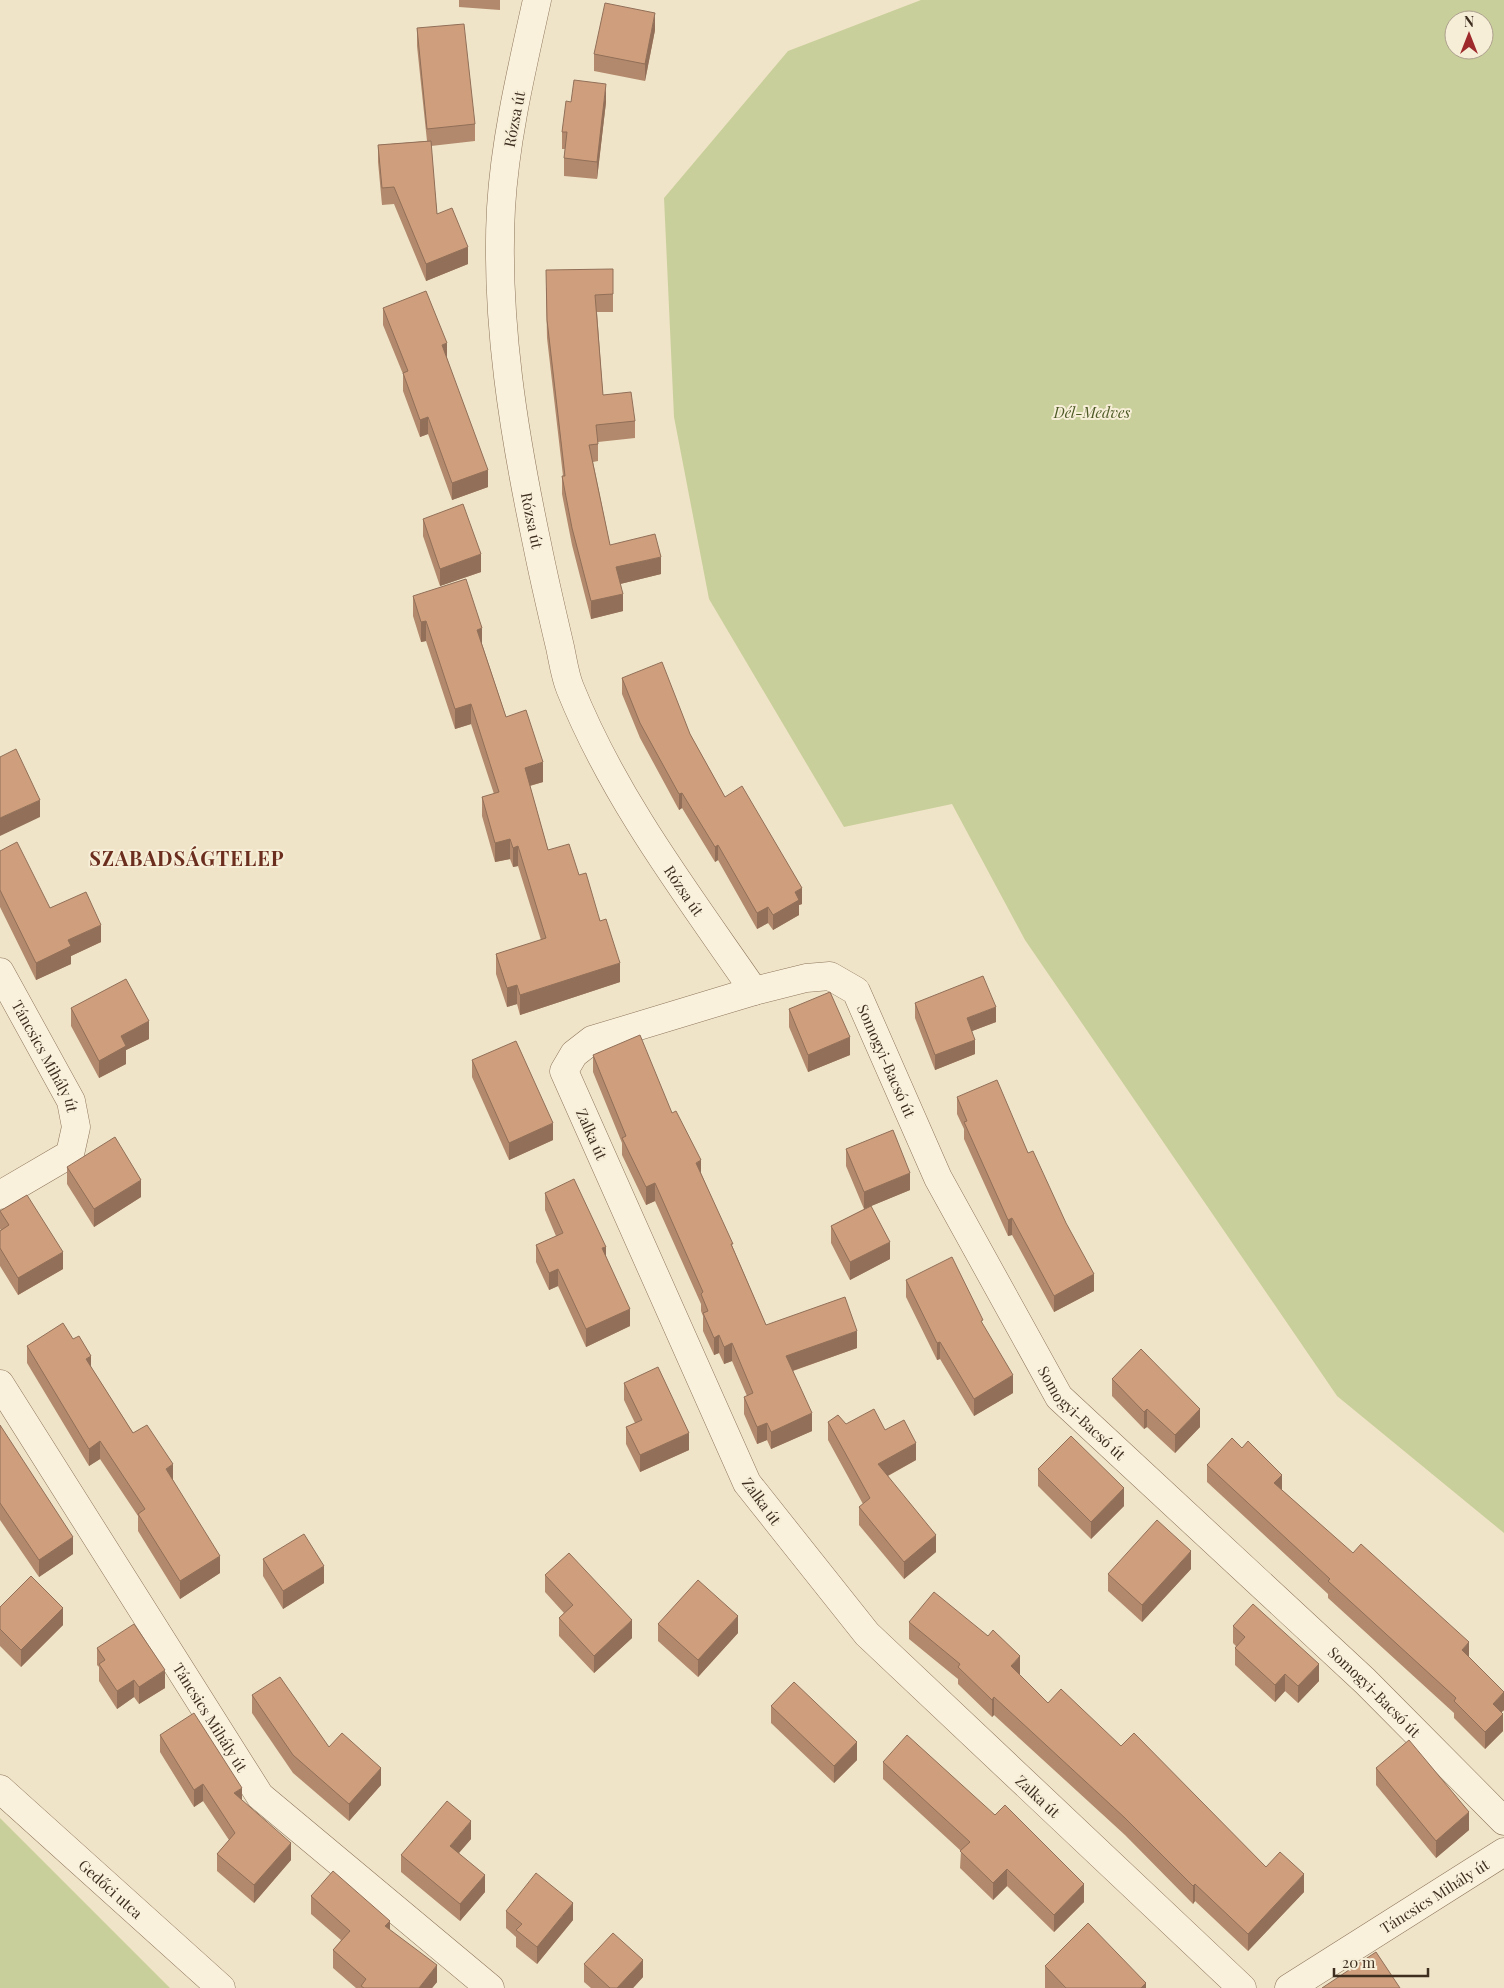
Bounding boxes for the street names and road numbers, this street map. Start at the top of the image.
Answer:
street label: Rózsa út [499,89,529,149]
street label: Rózsa út [517,491,548,551]
street label: Rózsa út [660,861,709,920]
street label: Táncsics Mihály út [7,997,83,1115]
street label: Somogyi-Bacsó út [853,1001,920,1121]
street label: Zalka út [572,1105,612,1163]
street label: Somogyi-Bacsó út [1034,1362,1131,1464]
street label: Zalka út [738,1473,786,1529]
street label: Somogyi-Bacsó út [1324,1642,1426,1742]
street label: Táncsics Mihály út [169,1659,252,1776]
street label: Zalka út [1011,1770,1065,1822]
street label: Táncsics Mihály út [1376,1854,1493,1938]
street label: Gedőci utca [75,1855,147,1923]

